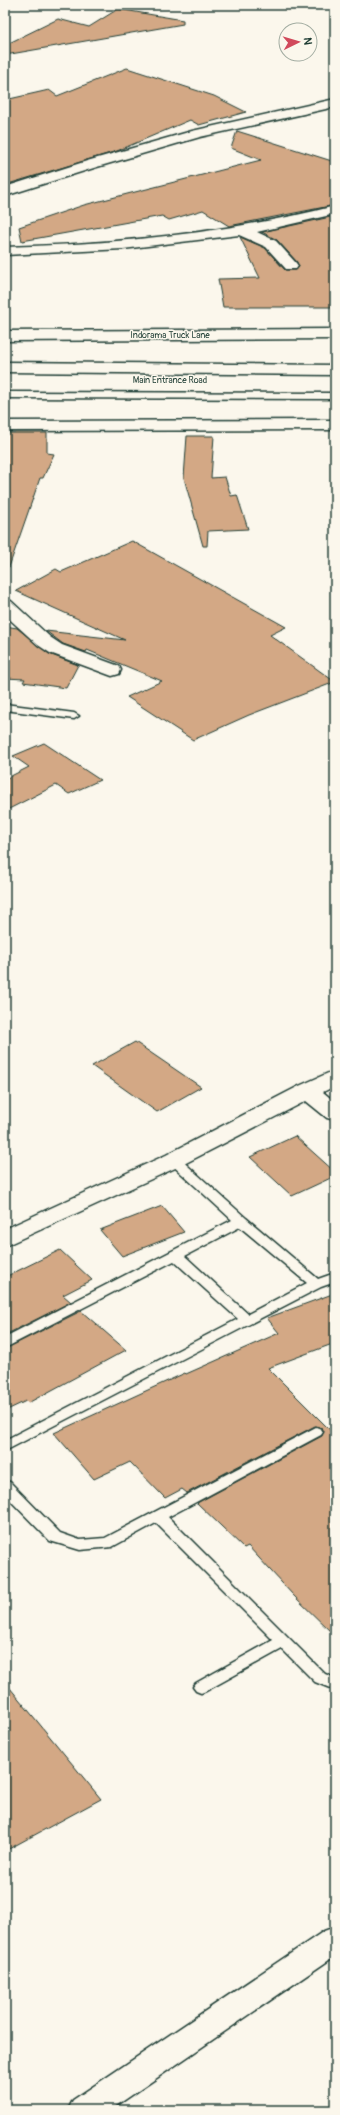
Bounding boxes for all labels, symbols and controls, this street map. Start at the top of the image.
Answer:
north arrow [278,22,318,62]
text: N [301,37,314,46]
street label: Indorama Truck Lane [130,330,210,341]
street label: Main Entrance Road [133,375,207,386]

